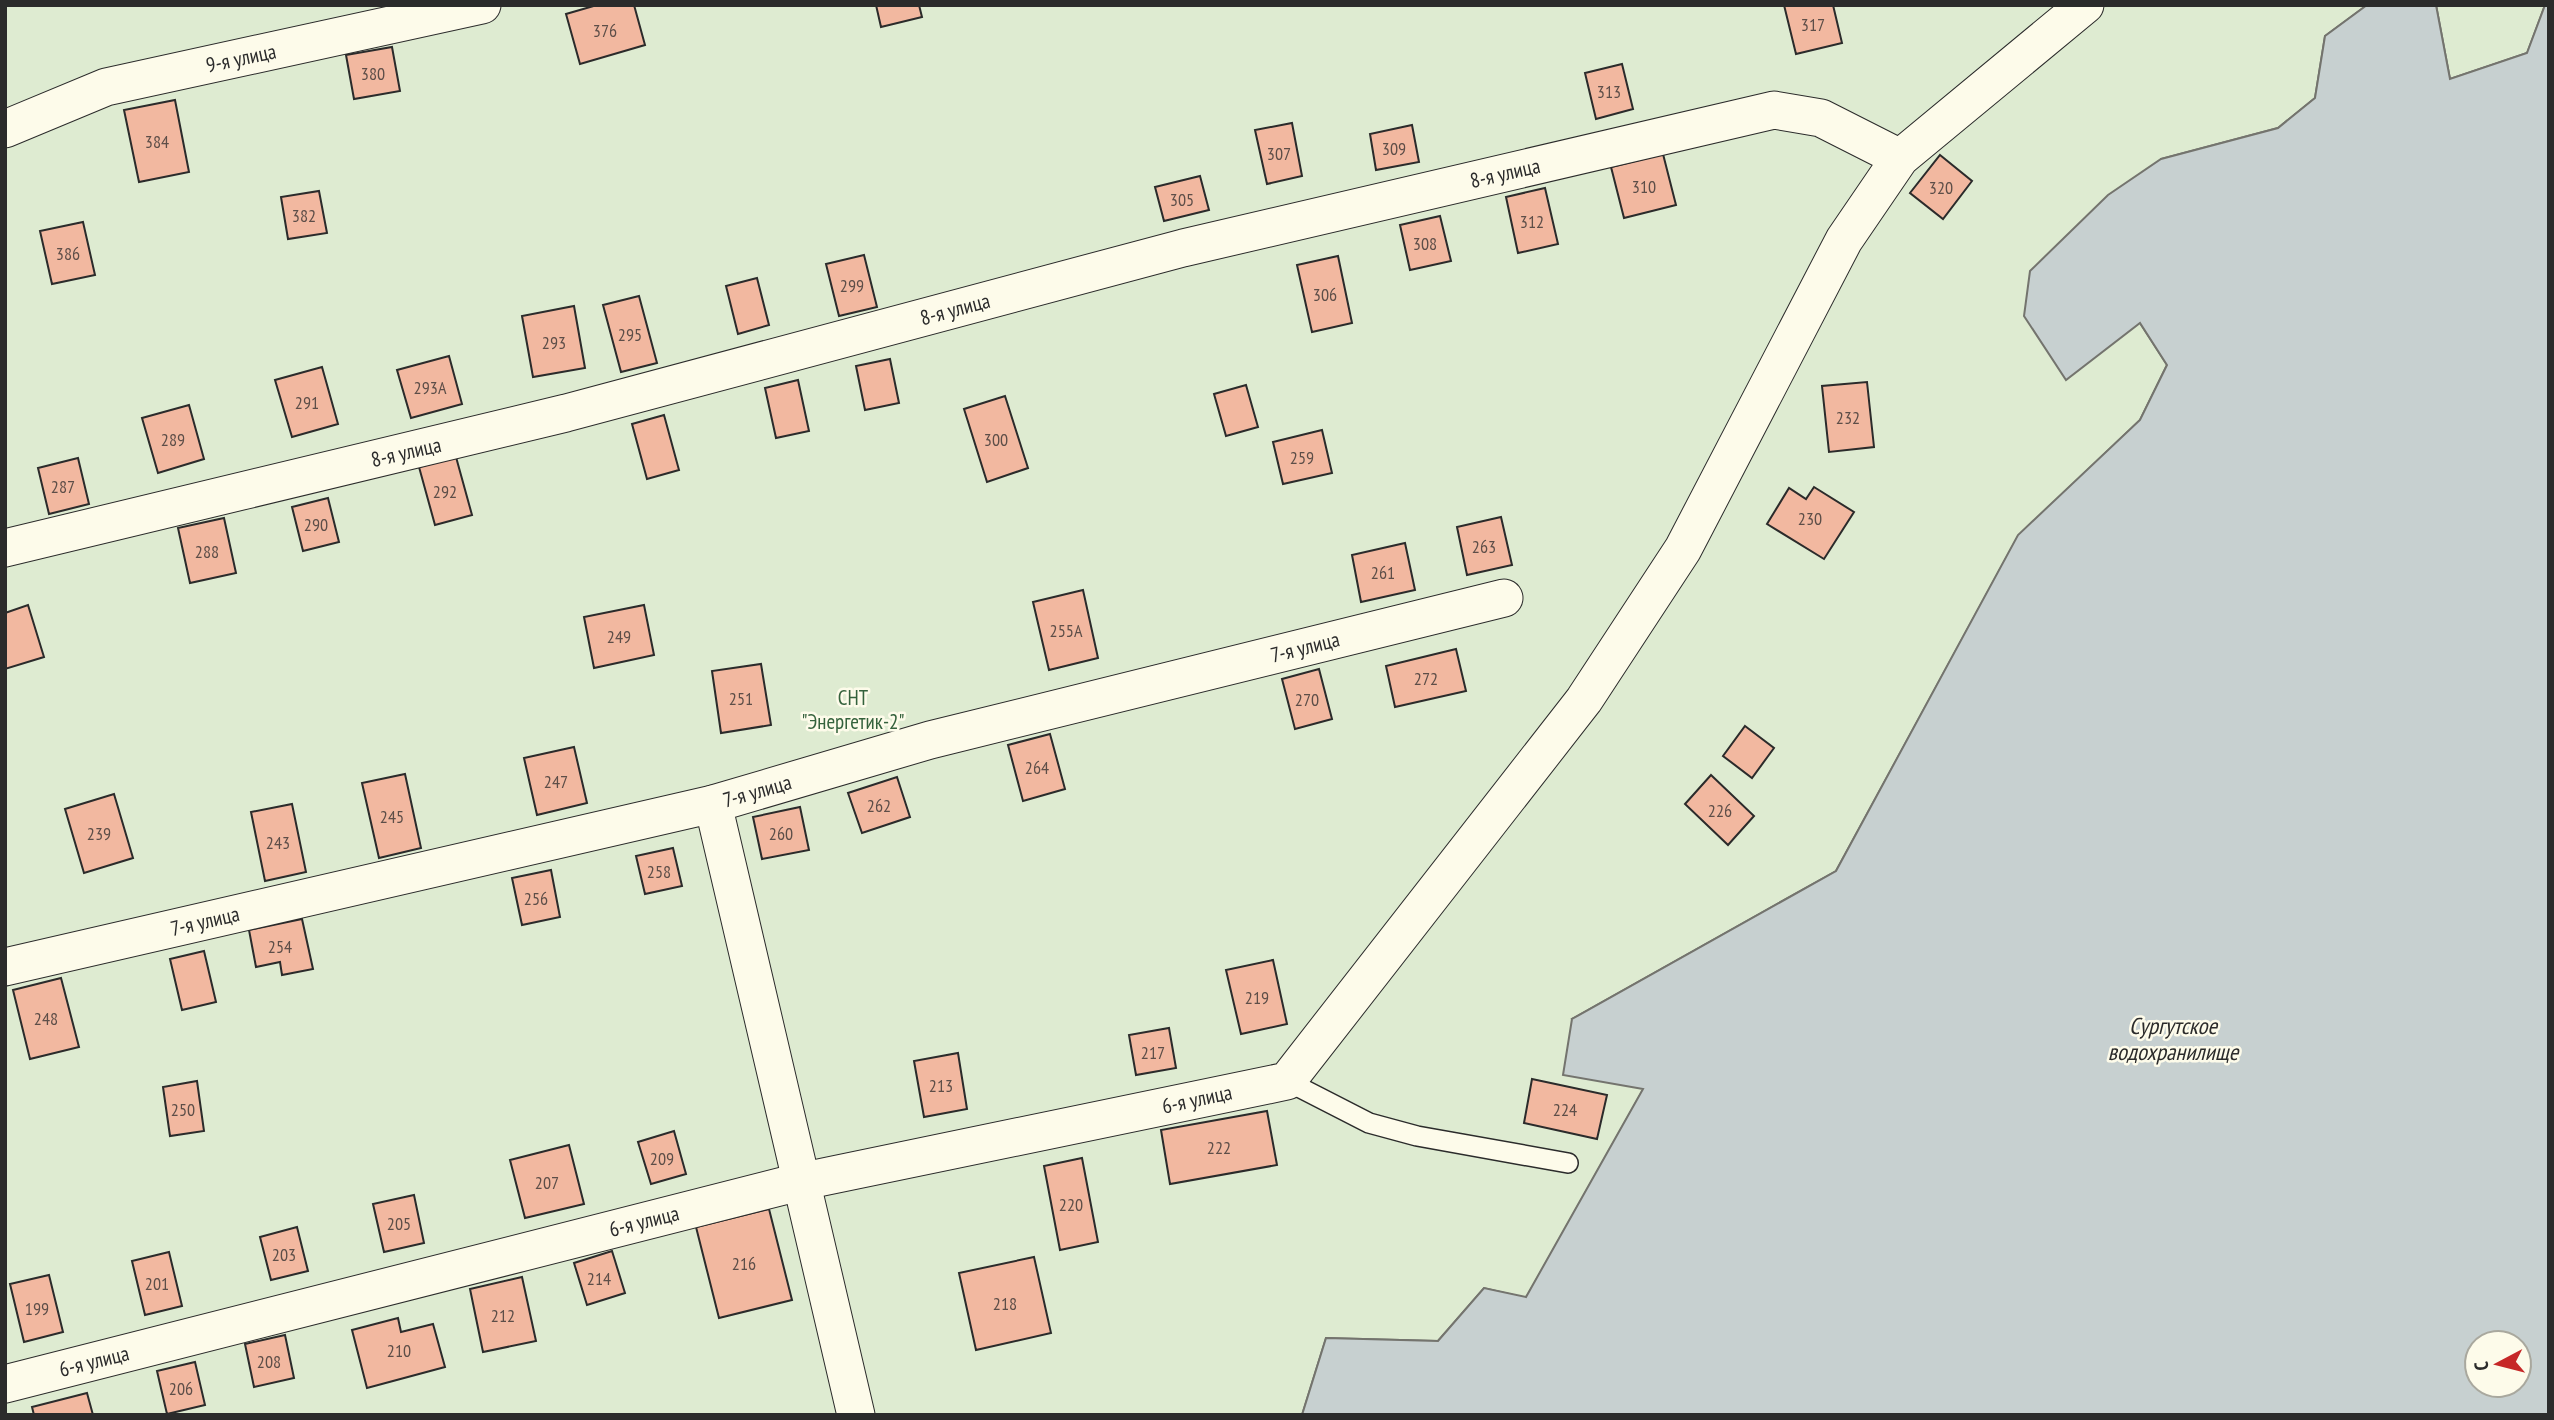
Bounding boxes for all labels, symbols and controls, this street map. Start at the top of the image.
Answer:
house number: 317 [1801,13,1825,36]
house number: 376 [593,19,617,42]
street label: 9-я улица [203,37,279,79]
house number: 380 [361,62,385,85]
house number: 313 [1597,80,1621,103]
house number: 384 [145,130,169,153]
house number: 309 [1382,137,1406,160]
house number: 307 [1267,142,1291,165]
street label: 8-я улица [1467,152,1543,194]
house number: 310 [1632,175,1656,198]
house number: 320 [1929,176,1953,199]
house number: 305 [1170,188,1194,211]
house number: 382 [292,204,316,227]
house number: 312 [1520,210,1544,233]
house number: 308 [1413,232,1437,255]
house number: 386 [56,242,80,265]
house number: 299 [840,274,864,297]
house number: 306 [1313,283,1337,306]
street label: 8-я улица [917,287,993,331]
house number: 295 [618,323,642,346]
house number: 293 [542,331,566,354]
house number: 293А [414,376,447,399]
house number: 291 [295,391,319,414]
house number: 232 [1836,406,1860,429]
house number: 289 [161,428,185,451]
house number: 300 [984,428,1008,451]
street label: 8-я улица [368,431,444,473]
house number: 259 [1290,446,1314,469]
house number: 287 [51,475,75,498]
house number: 292 [433,480,457,503]
house number: 230 [1798,507,1822,530]
house number: 290 [304,513,328,536]
house number: 263 [1472,535,1496,558]
house number: 288 [195,540,219,563]
house number: 261 [1371,561,1395,584]
house number: 255А [1050,619,1083,642]
house number: 249 [607,625,631,648]
street label: 7-я улица [1268,625,1342,669]
house number: 272 [1414,667,1438,690]
park label: СHТ "Энергетик-2" [802,684,904,735]
house number: 251 [729,687,753,710]
house number: 270 [1295,688,1319,711]
house number: 264 [1025,756,1049,779]
street label: 7-я улица [720,768,794,814]
house number: 247 [544,770,568,793]
house number: 262 [867,794,891,817]
house number: 226 [1708,799,1732,822]
house number: 245 [380,805,404,828]
house number: 239 [87,822,111,845]
house number: 260 [769,822,793,845]
house number: 243 [266,831,290,854]
house number: 258 [647,860,671,883]
house number: 256 [524,887,548,910]
street label: 7-я улица [168,900,242,942]
house number: 254 [268,935,292,958]
house number: 219 [1245,986,1269,1009]
house number: 248 [34,1007,58,1030]
water label: Сургутское водохранилище [2108,1011,2240,1066]
house number: 217 [1141,1041,1165,1064]
house number: 213 [929,1074,953,1097]
street label: 6-я улица [1159,1078,1235,1120]
house number: 250 [171,1098,195,1121]
house number: 224 [1553,1098,1577,1121]
house number: 222 [1207,1136,1231,1159]
house number: 209 [650,1147,674,1170]
house number: 207 [535,1171,559,1194]
house number: 220 [1059,1193,1083,1216]
street label: 6-я улица [606,1199,682,1243]
house number: 205 [387,1212,411,1235]
house number: 203 [272,1243,296,1266]
house number: 216 [732,1252,756,1275]
house number: 214 [587,1267,611,1290]
house number: 201 [145,1272,169,1295]
house number: 218 [993,1292,1017,1315]
house number: 199 [25,1297,49,1320]
house number: 212 [491,1304,515,1327]
north arrow [2463,1329,2533,1399]
street label: 6-я улица [56,1339,132,1383]
house number: 210 [387,1339,411,1362]
house number: 208 [257,1350,281,1373]
text: С [2469,1360,2494,1372]
house number: 206 [169,1377,193,1400]

